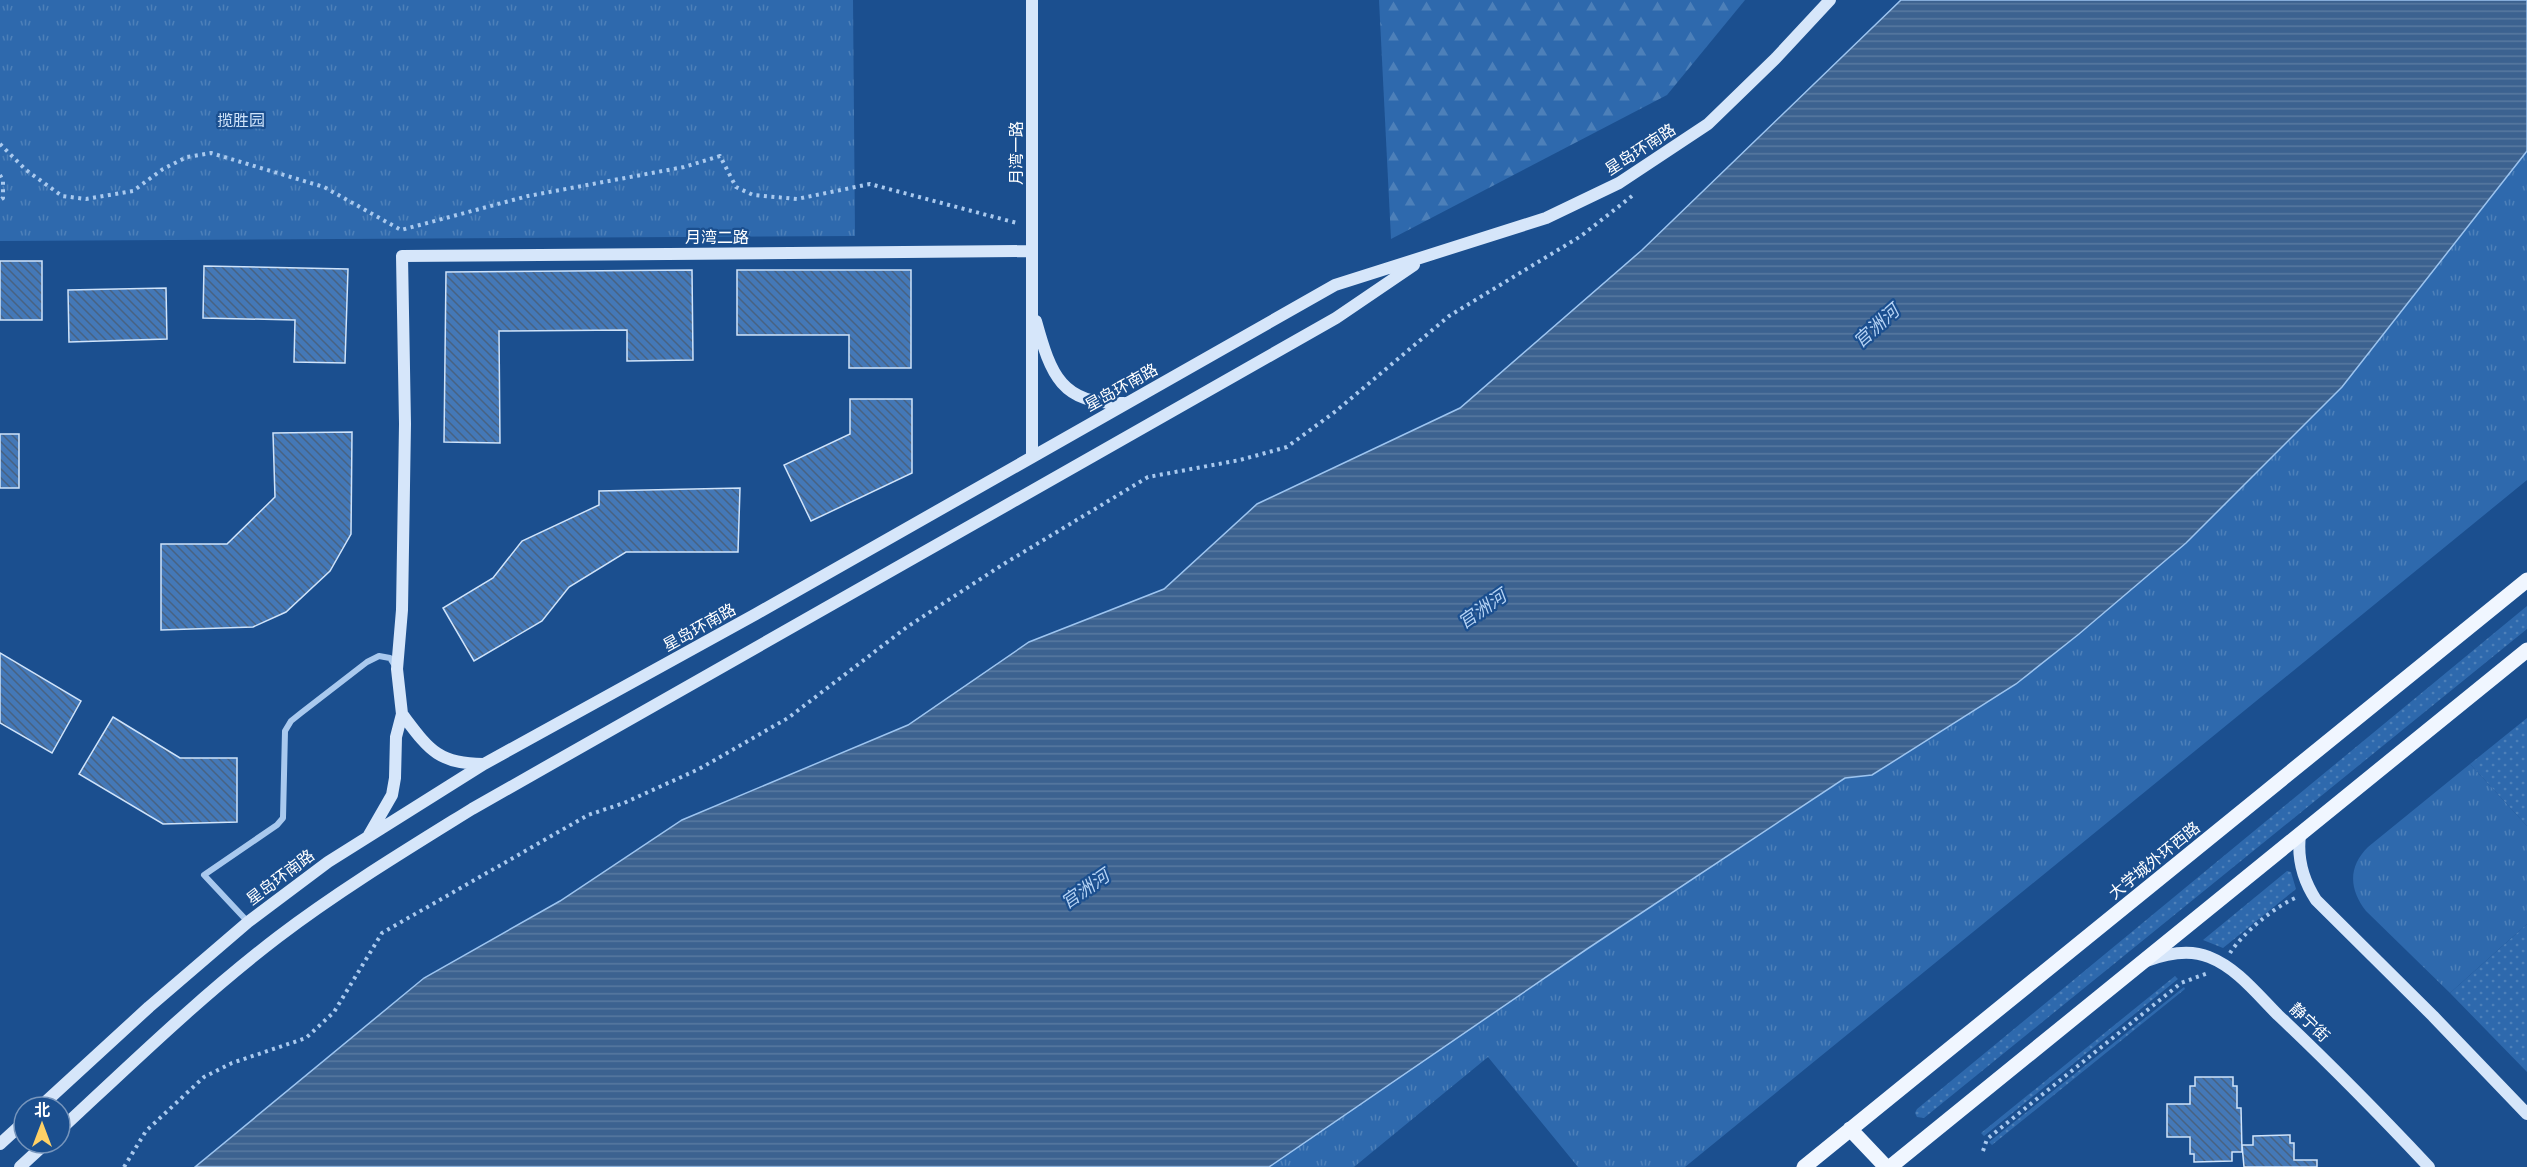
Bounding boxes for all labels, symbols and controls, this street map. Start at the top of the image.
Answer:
park label: 揽胜园 [217,109,265,131]
street label: 星岛环南路 [1600,118,1680,180]
street label: 月湾一路 [1005,121,1027,185]
street label: 月湾二路 [685,226,749,248]
water label: 官洲河 [1848,297,1907,353]
street label: 星岛环南路 [1081,358,1161,416]
water label: 官洲河 [1453,582,1514,635]
street label: 星岛环南路 [659,598,739,656]
street label: 大学城外环西路 [2104,816,2204,904]
street label: 星岛环南路 [241,844,319,910]
water label: 官洲河 [1056,862,1117,915]
street label: 静宁街 [2285,997,2335,1047]
north arrow [12,1095,72,1155]
text: 北 [34,1099,50,1121]

